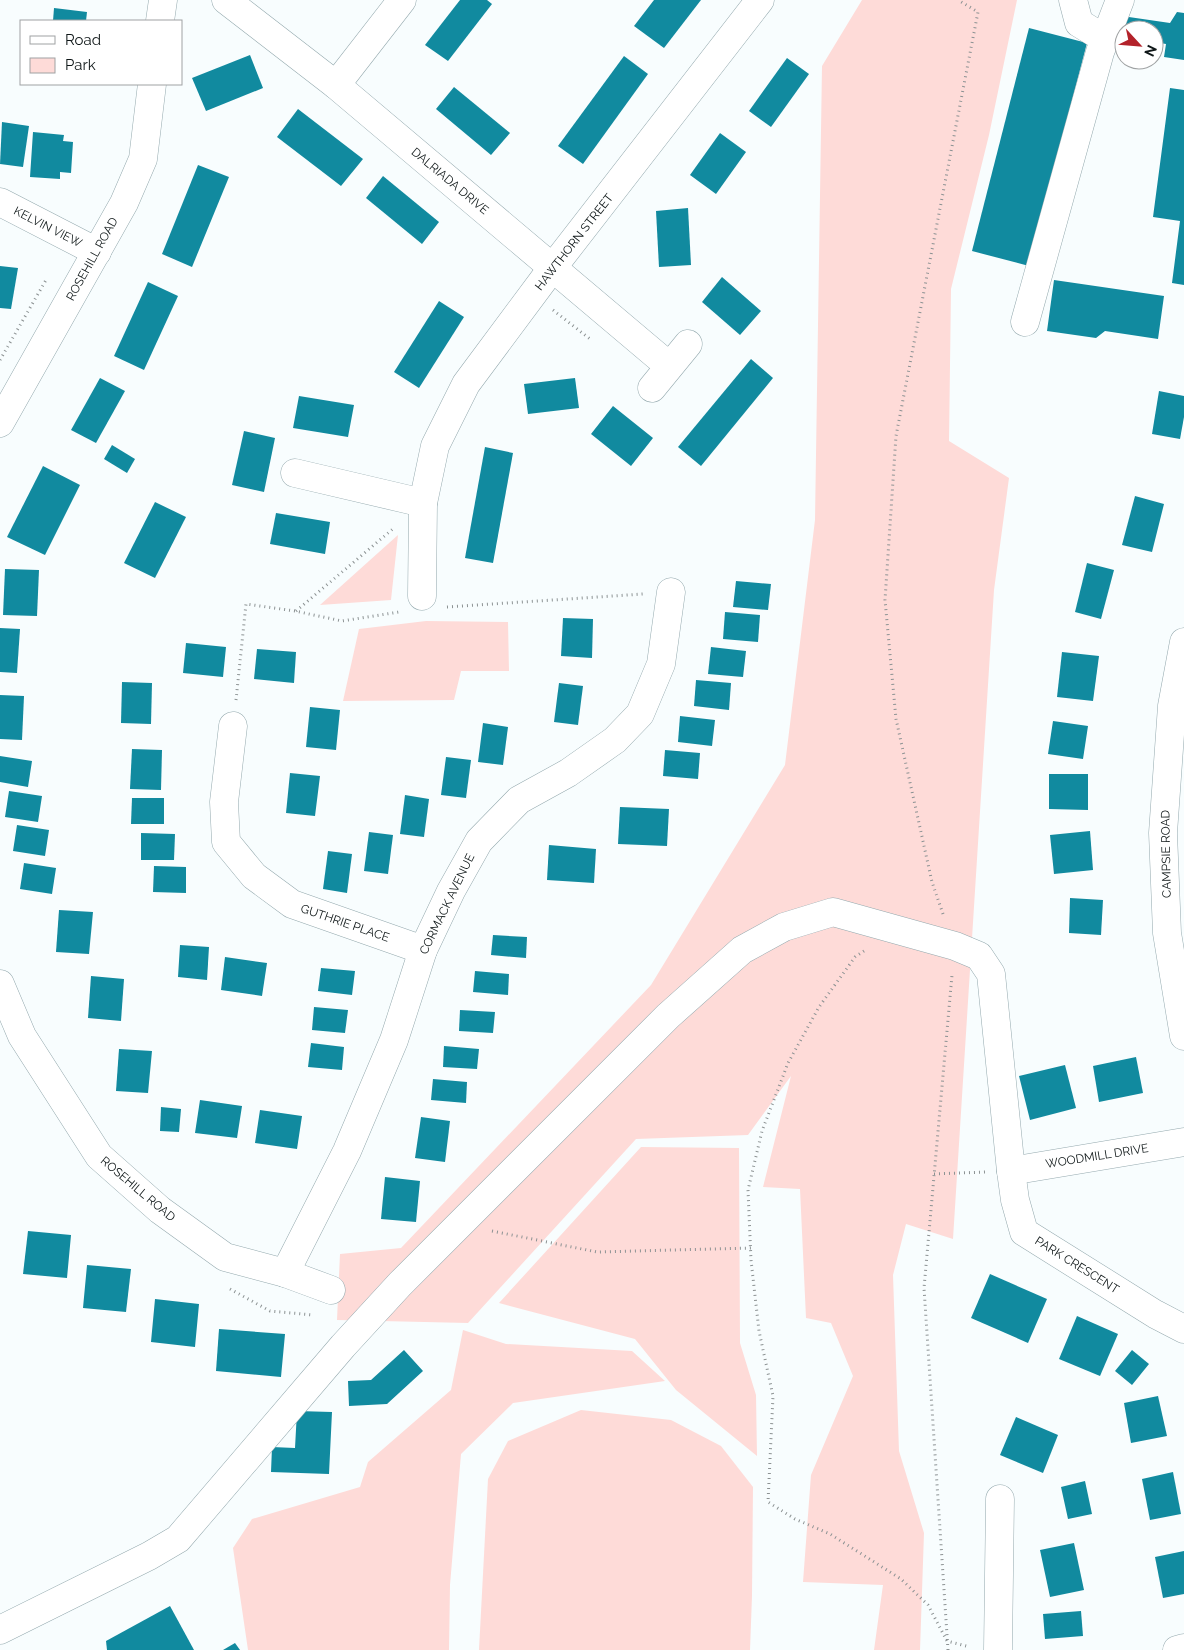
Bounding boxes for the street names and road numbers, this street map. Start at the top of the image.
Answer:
street label: DALRIADA DRIVE [409,145,491,217]
street label: HAWTHORN STREET [532,190,616,293]
street label: KELVIN VIEW [11,204,85,250]
street label: ROSEHILL ROAD [63,214,121,303]
street label: CAMPSIE ROAD [1158,809,1174,898]
street label: CORMACK AVENUE [417,851,477,957]
street label: GUTHRIE PLACE [299,901,391,945]
street label: WOODMILL DRIVE [1045,1141,1149,1171]
street label: ROSEHILL ROAD [98,1154,179,1225]
street label: PARK CRESCENT [1033,1234,1122,1297]

